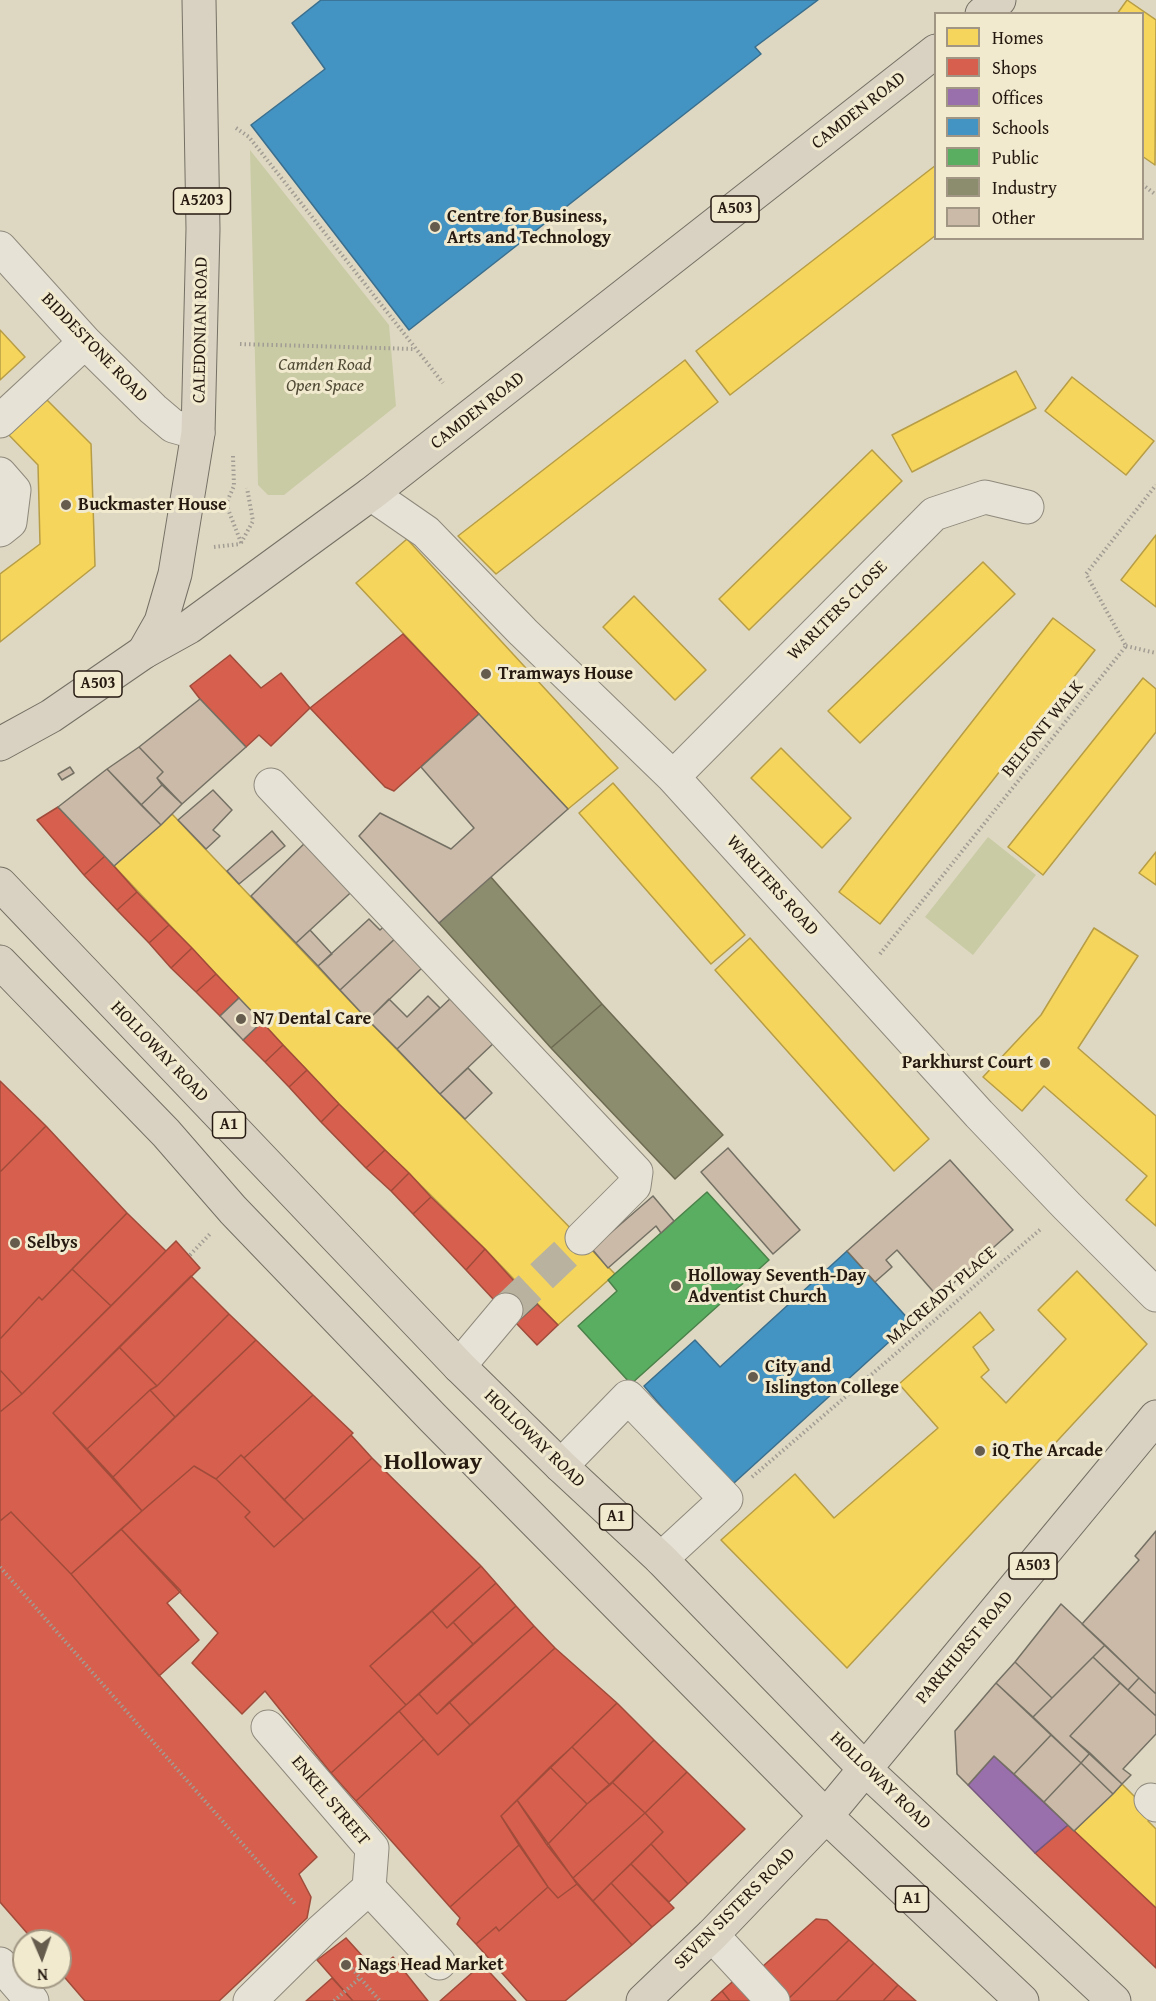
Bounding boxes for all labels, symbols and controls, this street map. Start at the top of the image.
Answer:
legend [934,12,1144,240]
text: Homes [992,24,1043,51]
text: Shops [992,54,1037,81]
street label: CAMDEN ROAD [808,68,910,154]
text: Offices [992,84,1043,111]
text: Schools [992,114,1049,141]
text: Public [992,144,1039,171]
text: Industry [992,174,1057,201]
road number: A5203 [174,188,230,214]
road number: A503 [711,196,759,222]
text: Other [992,204,1035,231]
place label: Centre for Business, Arts and Technology [447,206,611,248]
marker: Centre for Business, Arts and Technology [428,220,442,234]
street label: CALEDONIAN ROAD [189,257,213,403]
street label: BIDDESTONE ROAD [36,289,152,407]
park label: Camden Road Open Space [278,354,372,397]
street label: CAMDEN ROAD [427,368,529,454]
place label: Buckmaster House [78,494,227,516]
marker: Buckmaster House [59,498,73,512]
street label: WARLTERS CLOSE [784,557,892,665]
place label: Tramways House [498,663,633,685]
marker: Tramways House [479,667,493,681]
road number: A503 [74,671,122,697]
street label: BELFONT WALK [998,676,1088,782]
street label: WARLTERS ROAD [721,831,823,941]
street label: HOLLOWAY ROAD [105,997,213,1107]
place label: N7 Dental Care [253,1008,371,1030]
marker: N7 Dental Care [234,1012,248,1026]
place label: Parkhurst Court [902,1052,1033,1074]
marker: Parkhurst Court [1038,1056,1052,1070]
road number: A1 [212,1112,246,1138]
place label: Selbys [27,1232,78,1254]
marker: Selbys [8,1236,22,1250]
street label: MACREADY PLACE [883,1242,1001,1350]
place label: Holloway Seventh-Day Adventist Church [688,1265,866,1308]
marker: Holloway Seventh-Day Adventist Church [669,1279,683,1293]
place label: City and Islington College [765,1356,899,1398]
marker: City and Islington College [746,1370,760,1384]
street label: HOLLOWAY ROAD [479,1385,589,1493]
place label: iQ The Arcade [992,1440,1103,1462]
marker: iQ The Arcade [973,1444,987,1458]
district label: Holloway [384,1449,482,1477]
road number: A1 [600,1504,632,1530]
road number: A503 [1009,1553,1057,1579]
street label: PARKHURST ROAD [912,1587,1018,1709]
street label: HOLLOWAY ROAD [825,1727,935,1835]
street label: ENKEL STREET [286,1752,374,1850]
street label: SEVEN SISTERS ROAD [670,1844,800,1974]
road number: A1 [896,1886,928,1912]
north arrow [12,1929,72,1989]
place label: Nags Head Market [358,1954,504,1976]
marker: Nags Head Market [339,1958,353,1972]
text: N [37,1963,48,1987]

